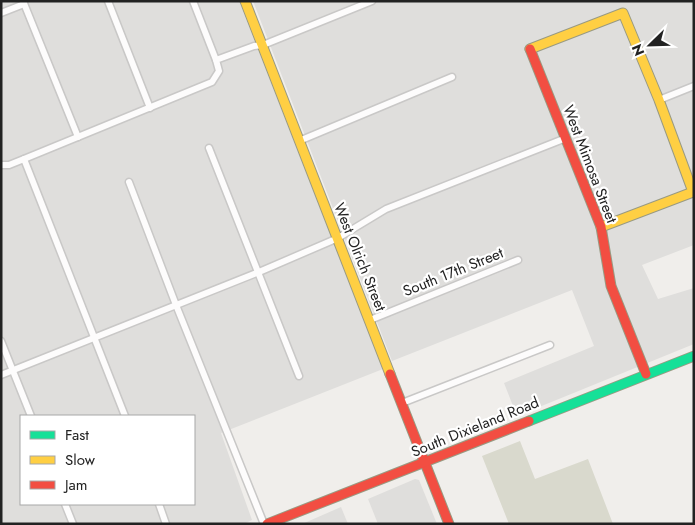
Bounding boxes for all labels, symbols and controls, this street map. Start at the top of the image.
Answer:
north arrow [625,20,675,70]
text: N [627,41,649,59]
street label: West Mimosa Street [557,102,623,227]
street label: West Olrich Street [328,199,392,315]
street label: South 17th Street [399,242,507,302]
street label: South Dixieland Road [408,391,542,463]
legend [20,415,195,505]
text: Fast [65,424,89,446]
text: Slow [65,449,96,471]
text: Jam [63,474,88,496]

